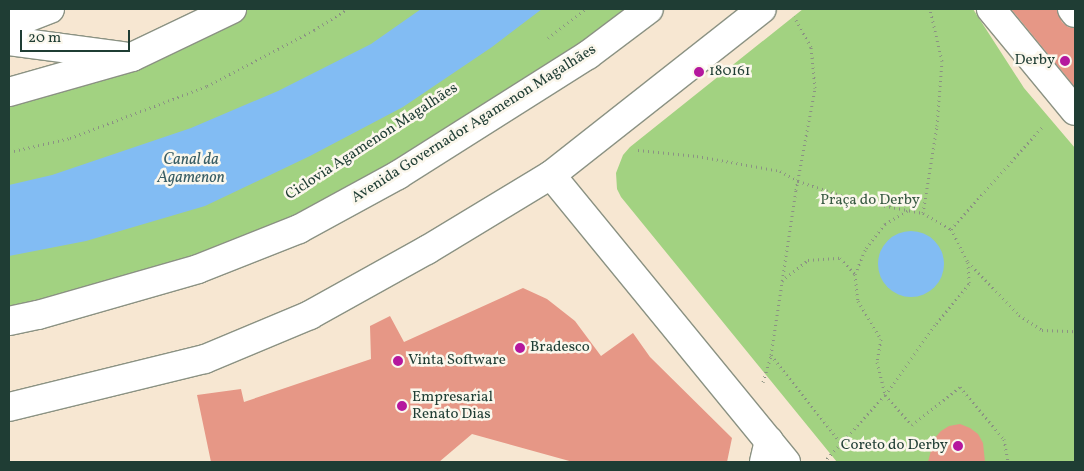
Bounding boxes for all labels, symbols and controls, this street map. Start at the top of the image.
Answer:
scale bar [22,20,132,52]
text: 20 m [28,28,61,49]
street label: Avenida Governador Agamenon Magalhães [348,41,600,207]
place label: Derby [1014,52,1055,70]
marker: Derby [1059,55,1071,67]
place label: 180161 [709,63,751,81]
marker: 180161 [693,66,705,78]
street label: Ciclovia Agamenon Magalhães [282,79,462,205]
water label: Canal da Agamenon [157,150,225,188]
park label: Praça do Derby [820,192,920,210]
place label: Bradesco [530,339,590,357]
marker: Bradesco [514,342,526,354]
place label: Vinta Software [408,352,506,370]
marker: Vinta Software [392,355,404,367]
place label: Empresarial Renato Dias [412,388,493,423]
marker: Empresarial Renato Dias [396,400,408,412]
place label: Coreto do Derby [841,437,948,455]
marker: Coreto do Derby [952,440,964,452]

